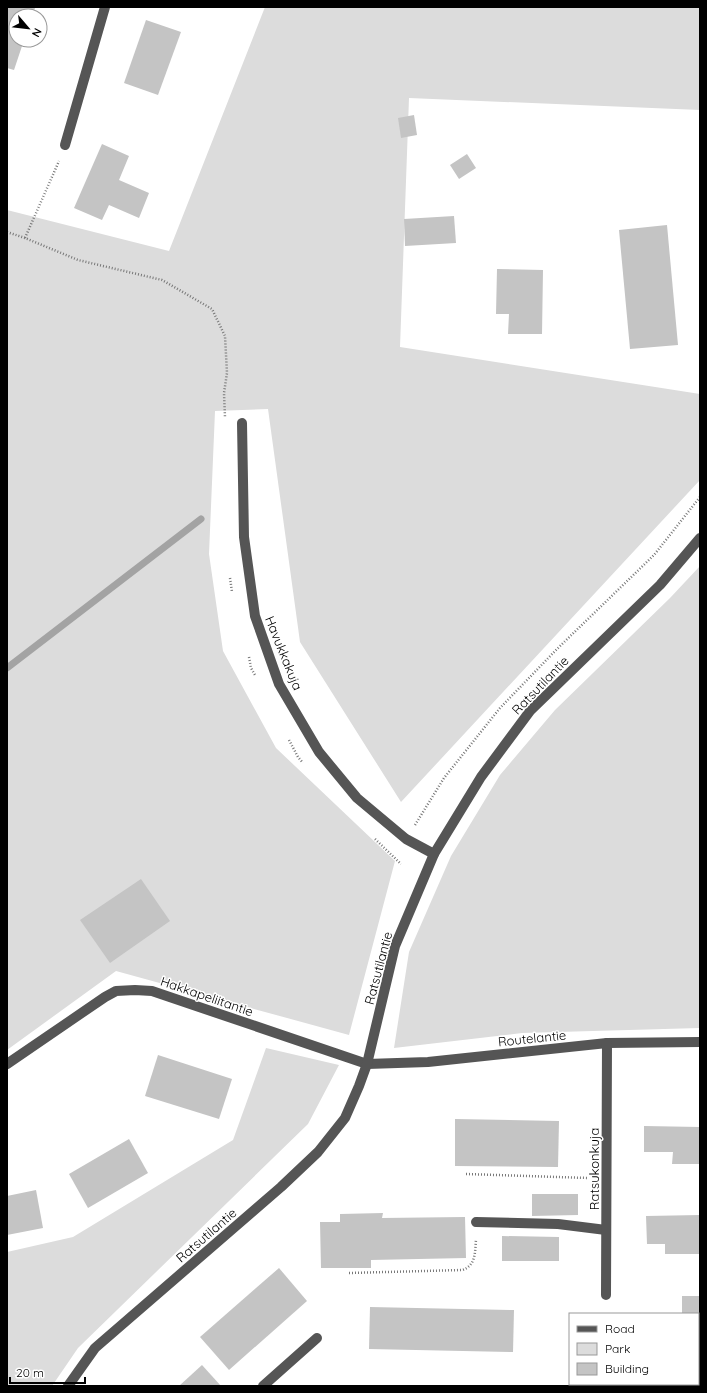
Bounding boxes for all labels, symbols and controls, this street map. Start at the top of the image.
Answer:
north arrow [8,8,48,48]
text: N [29,26,45,40]
street label: Havukkakuja [262,614,306,692]
street label: Ratsutilantie [508,653,572,717]
street label: Ratsutilantie [361,930,395,1006]
street label: Hakkapeliitantie [159,973,255,1019]
street label: Routelantie [497,1026,567,1050]
street label: Ratsukonkuja [586,1128,602,1210]
street label: Ratsutilantie [172,1204,240,1266]
legend [569,1313,699,1385]
text: Road [605,1321,635,1336]
text: Park [605,1341,630,1356]
scale bar [10,1359,85,1385]
text: Building [605,1361,649,1376]
text: 20 m [16,1365,44,1380]

